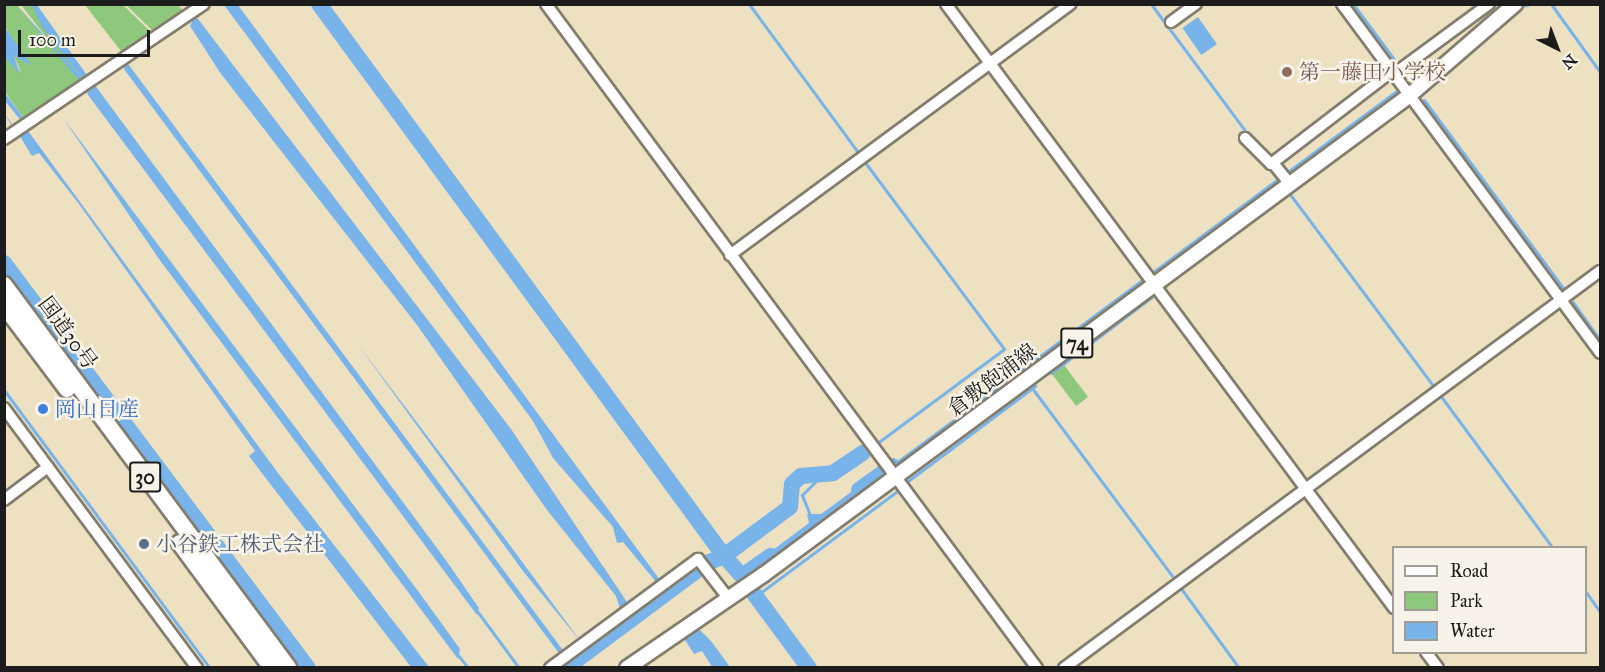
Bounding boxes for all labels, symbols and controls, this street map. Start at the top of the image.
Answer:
scale bar [21,18,153,56]
north arrow [1527,18,1587,78]
text: 100 m [29,29,76,51]
text: N [1558,50,1581,73]
place label: 第一藤田小学校 [1299,59,1446,85]
marker: 第一藤田小学校 [1280,65,1294,79]
street label: 国道30号 [33,292,103,374]
road number: 74 [1059,326,1095,360]
street label: 倉敷飽浦線 [942,338,1042,422]
place label: 岡山日産 [55,396,139,422]
marker: 岡山日産 [36,402,50,416]
road number: 30 [128,460,162,494]
place label: 小谷鉄工株式会社 [156,531,324,557]
marker: 小谷鉄工株式会社 [137,537,151,551]
legend [1392,546,1587,654]
text: Road [1450,560,1488,582]
text: Park [1450,590,1483,612]
text: Water [1450,620,1494,642]

